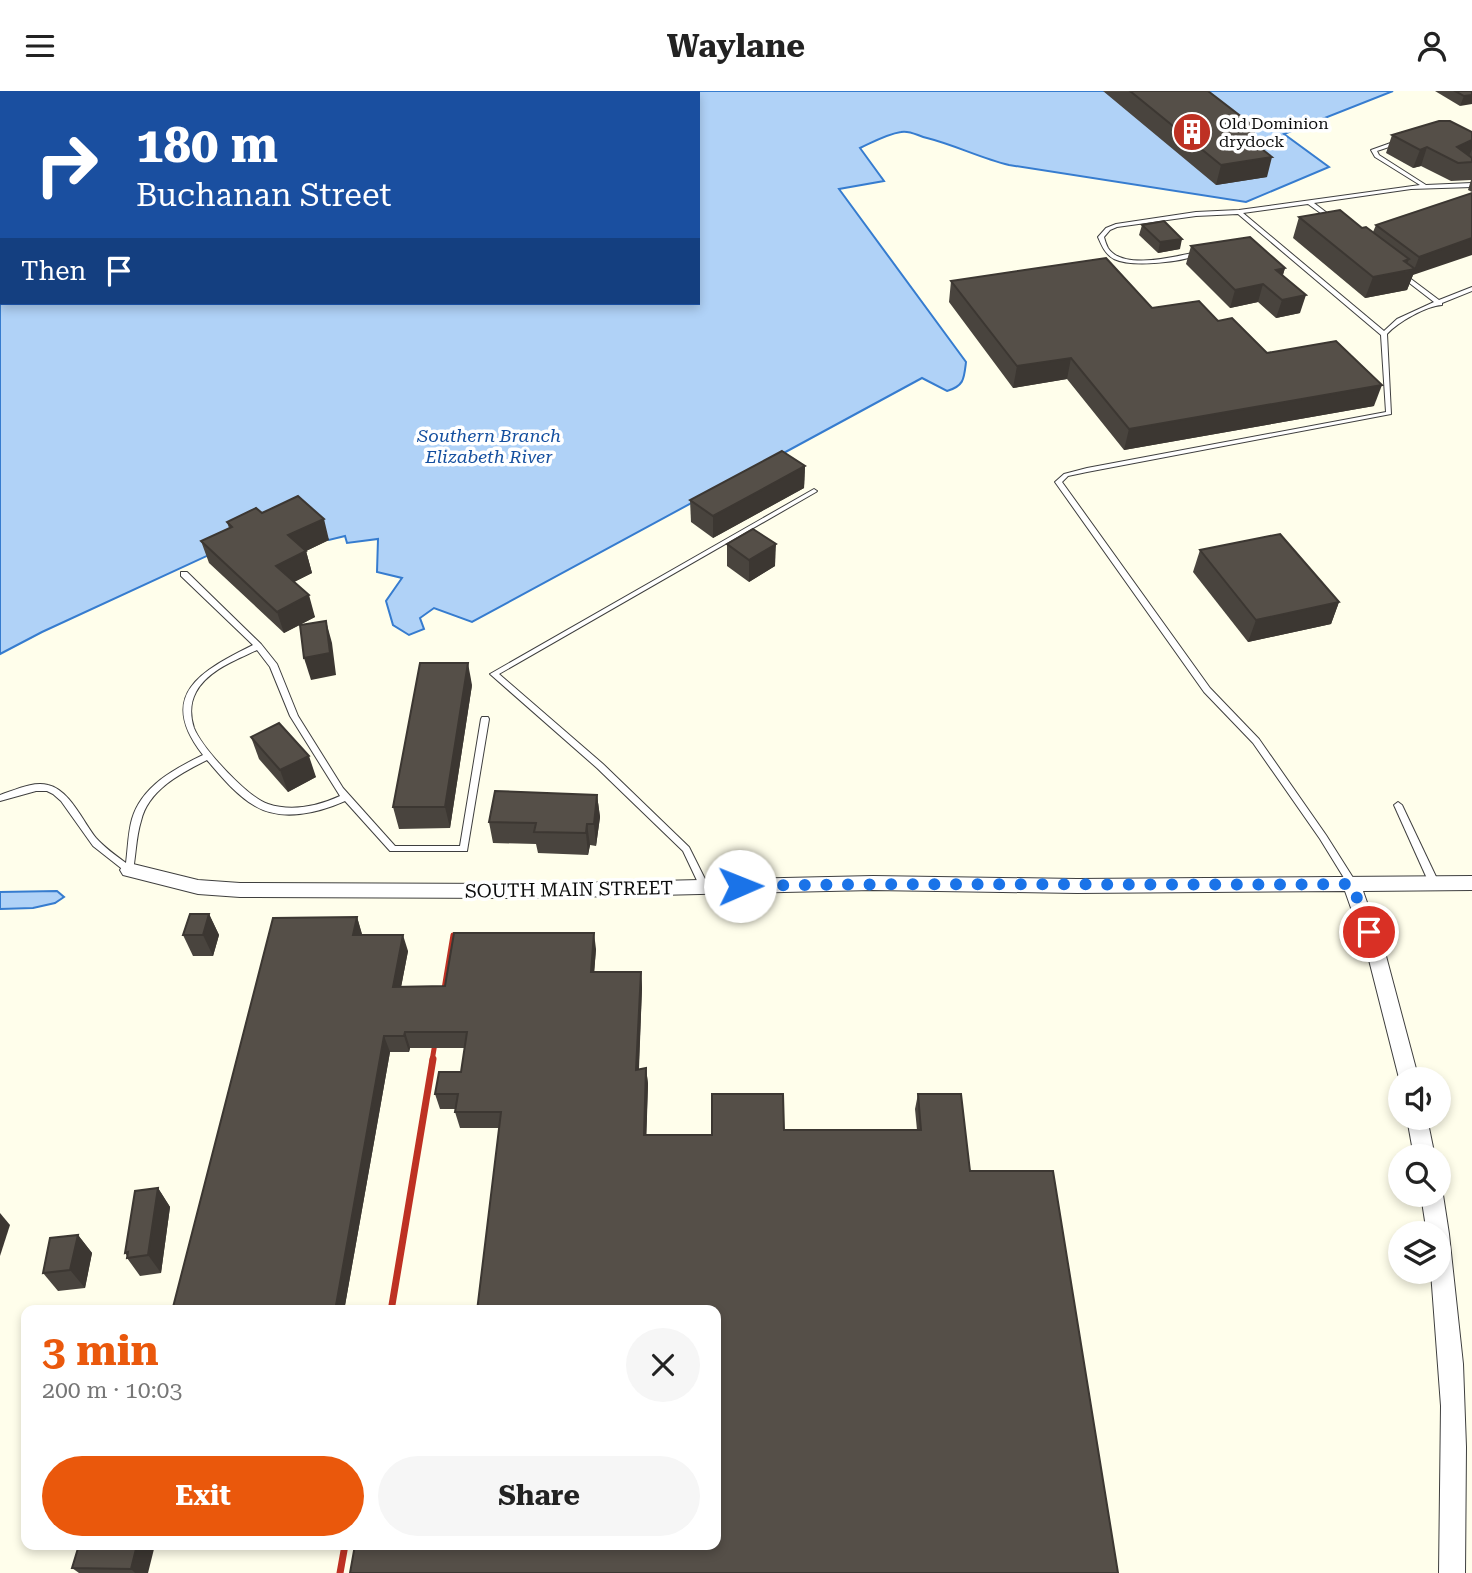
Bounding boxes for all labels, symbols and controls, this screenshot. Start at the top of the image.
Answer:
icon: menu [21,27,59,65]
text: Waylane [667,27,805,65]
icon: person [1413,27,1451,65]
building icon: Old Dominion drydock [1171,111,1213,153]
place label: Old Dominion drydock [1219,114,1329,151]
text: 180 m [136,117,278,174]
icon: right [21,119,112,210]
text: Buchanan Street [136,176,391,214]
icon: arrive [100,252,138,290]
text: Then [21,256,86,286]
water label: Southern Branch Elizabeth River [416,425,561,467]
position arrow [703,849,777,923]
street label: SOUTH MAIN STREET [465,876,673,903]
pin [1339,902,1399,962]
icon: arrive [1350,913,1388,951]
map controls [1388,1067,1451,1284]
button: sound [1388,1067,1451,1130]
button: search [1388,1144,1451,1207]
button: layers [1388,1221,1451,1284]
text: 3 min [42,1326,159,1375]
button: close [626,1328,700,1402]
text: 200 m · 10:03 [42,1377,182,1404]
button: Exit [42,1456,364,1536]
button: Share [378,1456,700,1536]

